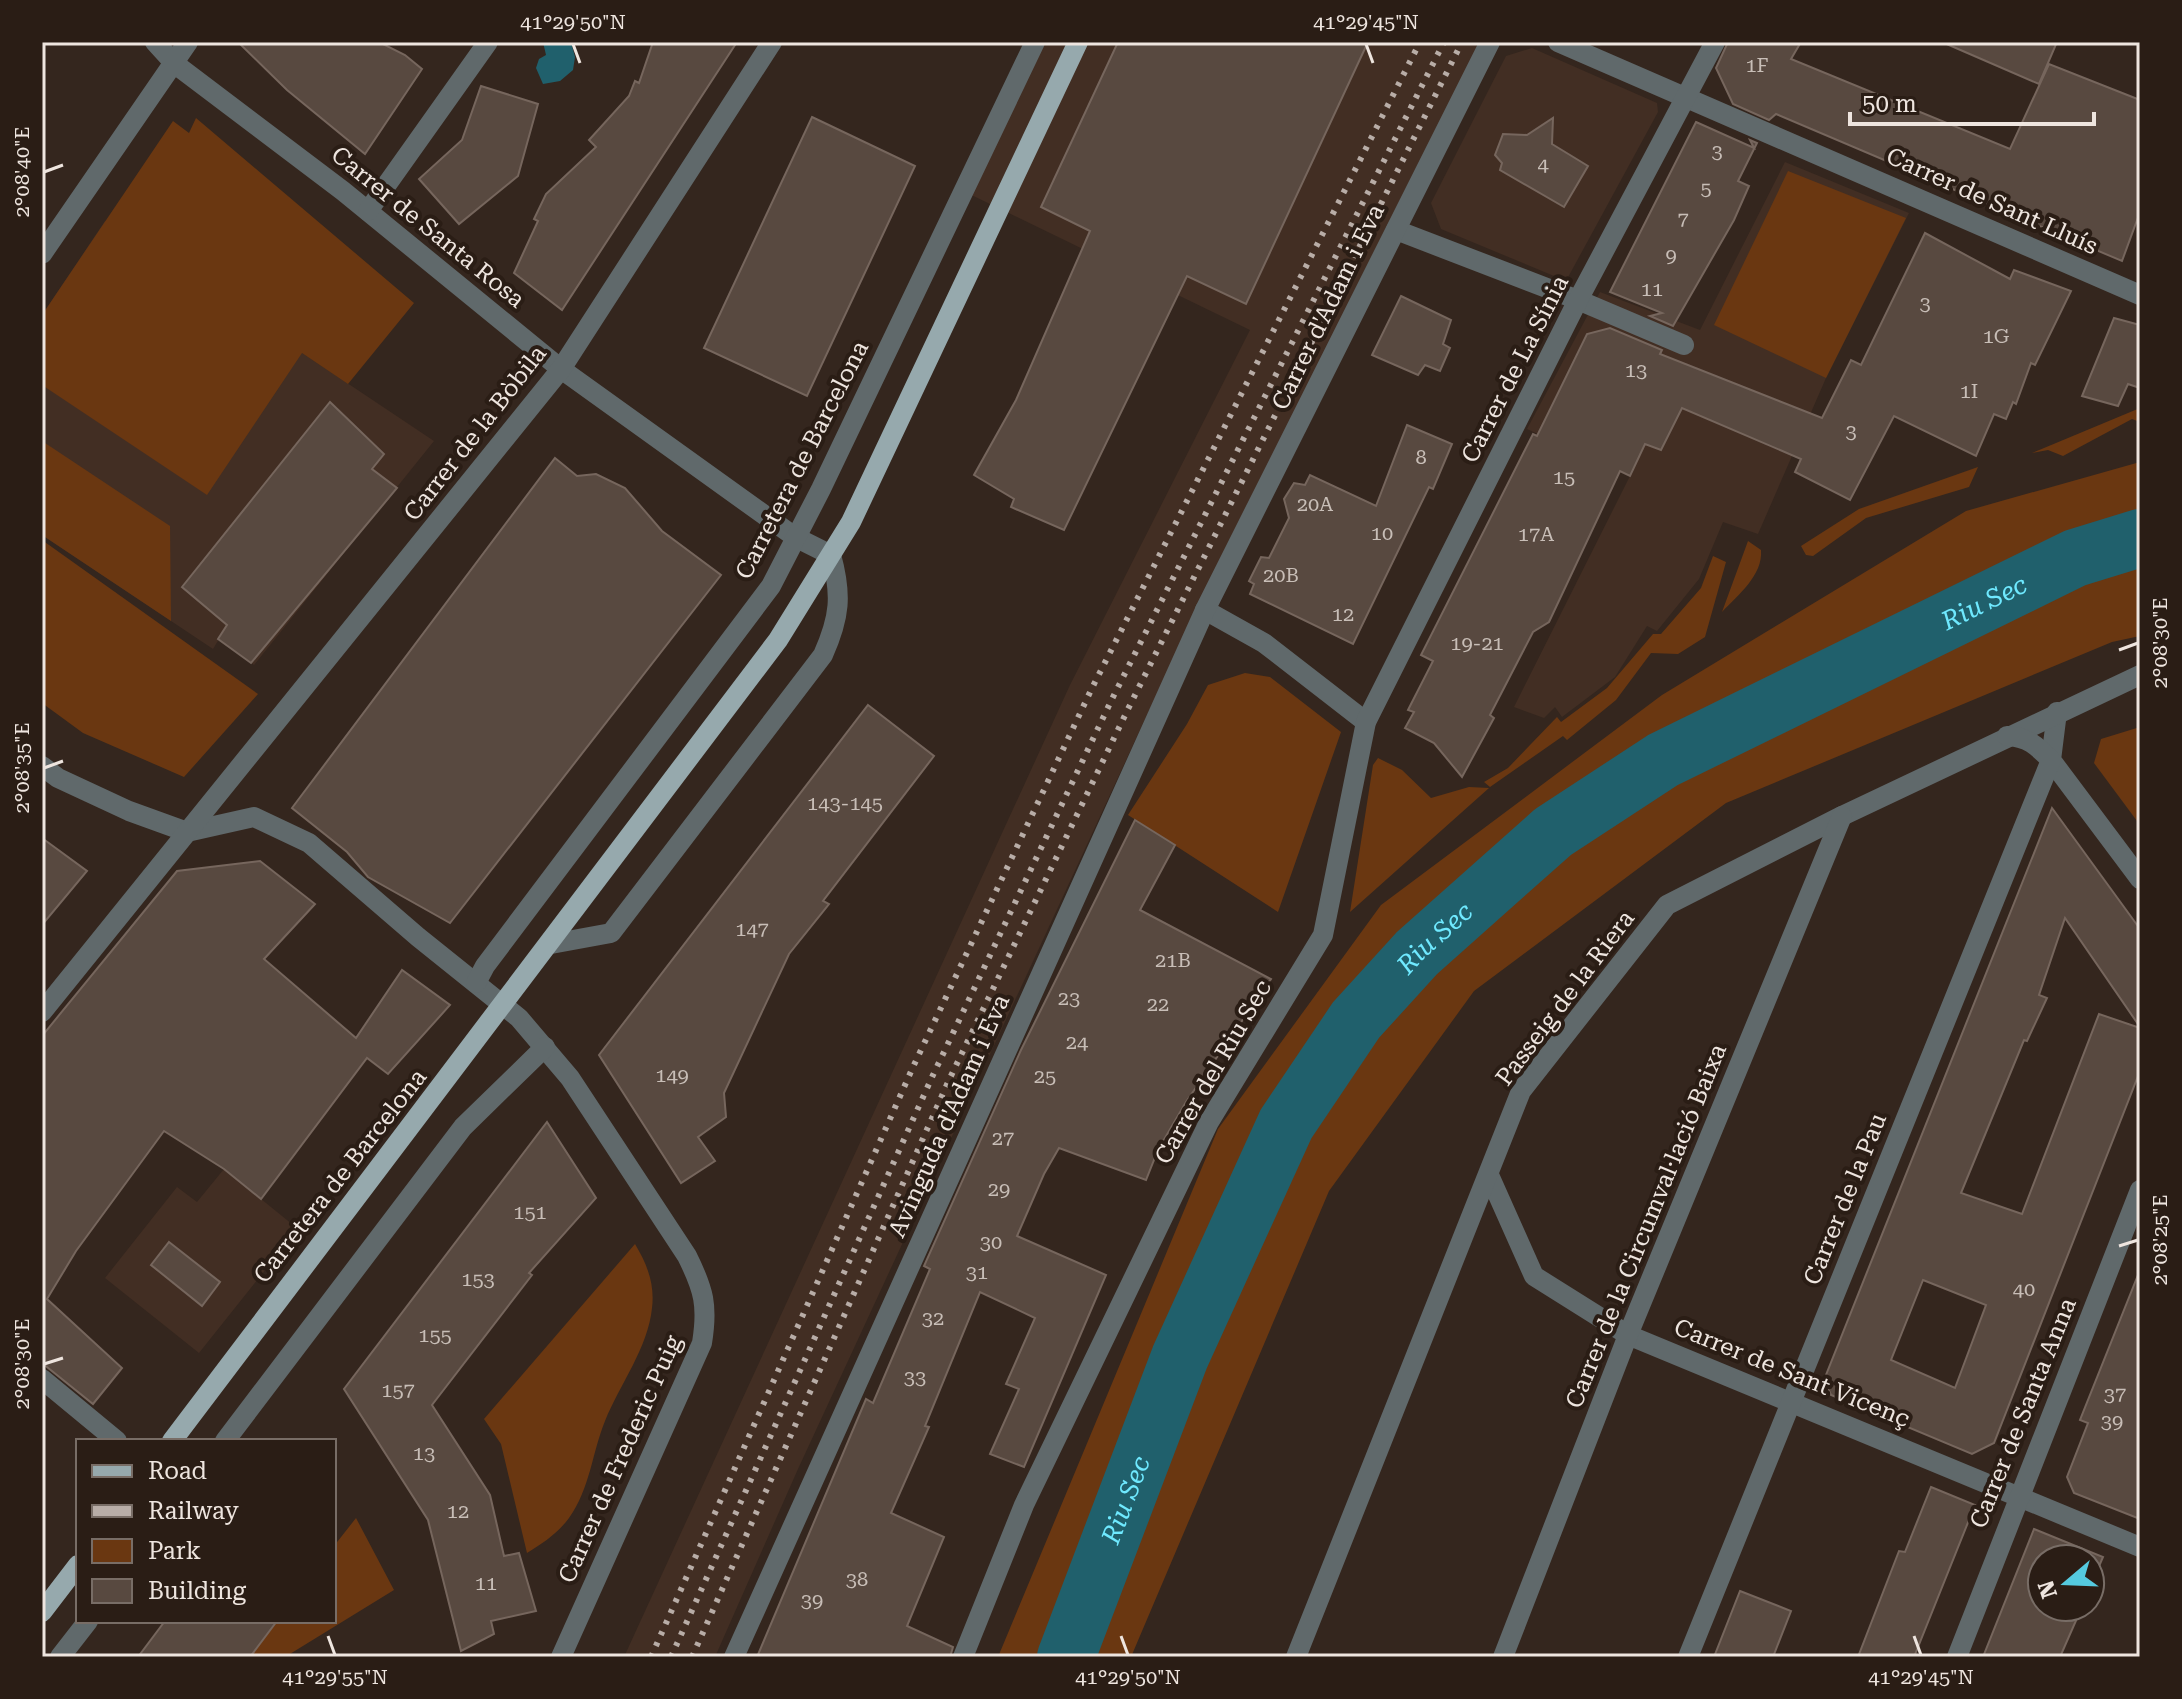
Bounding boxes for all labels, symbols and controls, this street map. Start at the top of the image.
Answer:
text: 41°29'50"N [520,10,626,34]
text: 41°29'45"N [1313,10,1419,34]
house number: 1F [1745,53,1769,77]
scale bar [1850,76,2094,126]
text: 50 m [1862,90,1917,118]
text: 2°08'40"E [10,127,34,217]
house number: 3 [1711,139,1723,163]
street label: Carrer de Santa Rosa [326,141,530,313]
street label: Carrer de Sant Lluís [1882,142,2102,260]
house number: 4 [1537,152,1549,176]
house number: 5 [1700,176,1712,200]
street label: Carrer d'Adam i Eva [1266,200,1390,414]
house number: 7 [1677,207,1689,231]
house number: 9 [1665,243,1677,267]
street label: Carrer de La Sínia [1456,271,1574,467]
house number: 11 [1641,277,1663,301]
house number: 3 [1919,291,1931,315]
house number: 1G [1983,324,2010,348]
street label: Carretera de Barcelona [730,336,874,584]
street label: Carrer de la Bòbila [398,340,552,526]
house number: 13 [1625,358,1647,382]
house number: 1I [1960,379,1978,403]
house number: 3 [1845,419,1857,443]
house number: 8 [1415,445,1427,469]
house number: 15 [1553,465,1575,489]
house number: 20A [1297,492,1333,516]
house number: 10 [1371,521,1393,545]
house number: 17A [1518,522,1554,546]
house number: 20B [1263,563,1299,587]
water label: Riu Sec [1936,569,2032,637]
text: 2°08'30"E [2148,598,2172,688]
house number: 12 [1332,602,1354,626]
house number: 19-21 [1450,631,1504,655]
text: 2°08'35"E [10,723,34,813]
house number: 143-145 [807,791,883,815]
water label: Riu Sec [1390,896,1479,981]
street label: Passeig de la Riera [1490,905,1640,1091]
house number: 147 [735,917,769,941]
house number: 21B [1155,948,1191,972]
street label: Carrer del Riu Sec [1149,975,1277,1169]
house number: 23 [1058,986,1080,1010]
street label: Avinguda d'Adam i Eva [883,990,1015,1242]
house number: 22 [1147,992,1169,1016]
house number: 24 [1066,1030,1089,1054]
street label: Carrer de la Circumval·lació Baixa [1560,1040,1732,1412]
street label: Carretera de Barcelona [248,1063,432,1289]
house number: 149 [655,1063,689,1087]
house number: 25 [1034,1064,1056,1088]
street label: Carrer de la Pau [1798,1109,1892,1289]
house number: 27 [992,1126,1014,1150]
house number: 29 [988,1177,1010,1201]
text: 2°08'25"E [2148,1195,2172,1285]
house number: 151 [513,1200,547,1224]
house number: 30 [980,1230,1002,1254]
house number: 31 [966,1260,988,1284]
house number: 153 [461,1267,495,1291]
house number: 40 [2013,1277,2035,1301]
street label: Carrer de Santa Anna [1964,1294,2082,1532]
house number: 32 [922,1306,944,1330]
street label: Carrer de Sant Vicenç [1670,1313,1914,1433]
text: 2°08'30"E [10,1319,34,1409]
house number: 155 [418,1323,452,1347]
street label: Carrer de Frederic Puig [553,1331,687,1587]
house number: 33 [904,1365,926,1389]
house number: 157 [381,1378,415,1402]
house number: 37 [2104,1382,2126,1406]
house number: 39 [2101,1409,2123,1433]
legend [76,1439,336,1623]
house number: 13 [413,1441,435,1465]
water label: Riu Sec [1095,1452,1156,1549]
text: Road [148,1457,207,1485]
text: Railway [148,1497,239,1525]
house number: 12 [447,1499,469,1523]
text: Park [148,1537,201,1565]
north arrow [2026,1543,2106,1623]
house number: 38 [846,1567,868,1591]
house number: 11 [475,1571,497,1595]
text: Building [148,1577,246,1605]
text: N [2033,1577,2062,1601]
house number: 39 [801,1588,823,1612]
text: 41°29'55"N [282,1665,388,1689]
text: 41°29'50"N [1075,1665,1181,1689]
text: 41°29'45"N [1868,1665,1974,1689]

